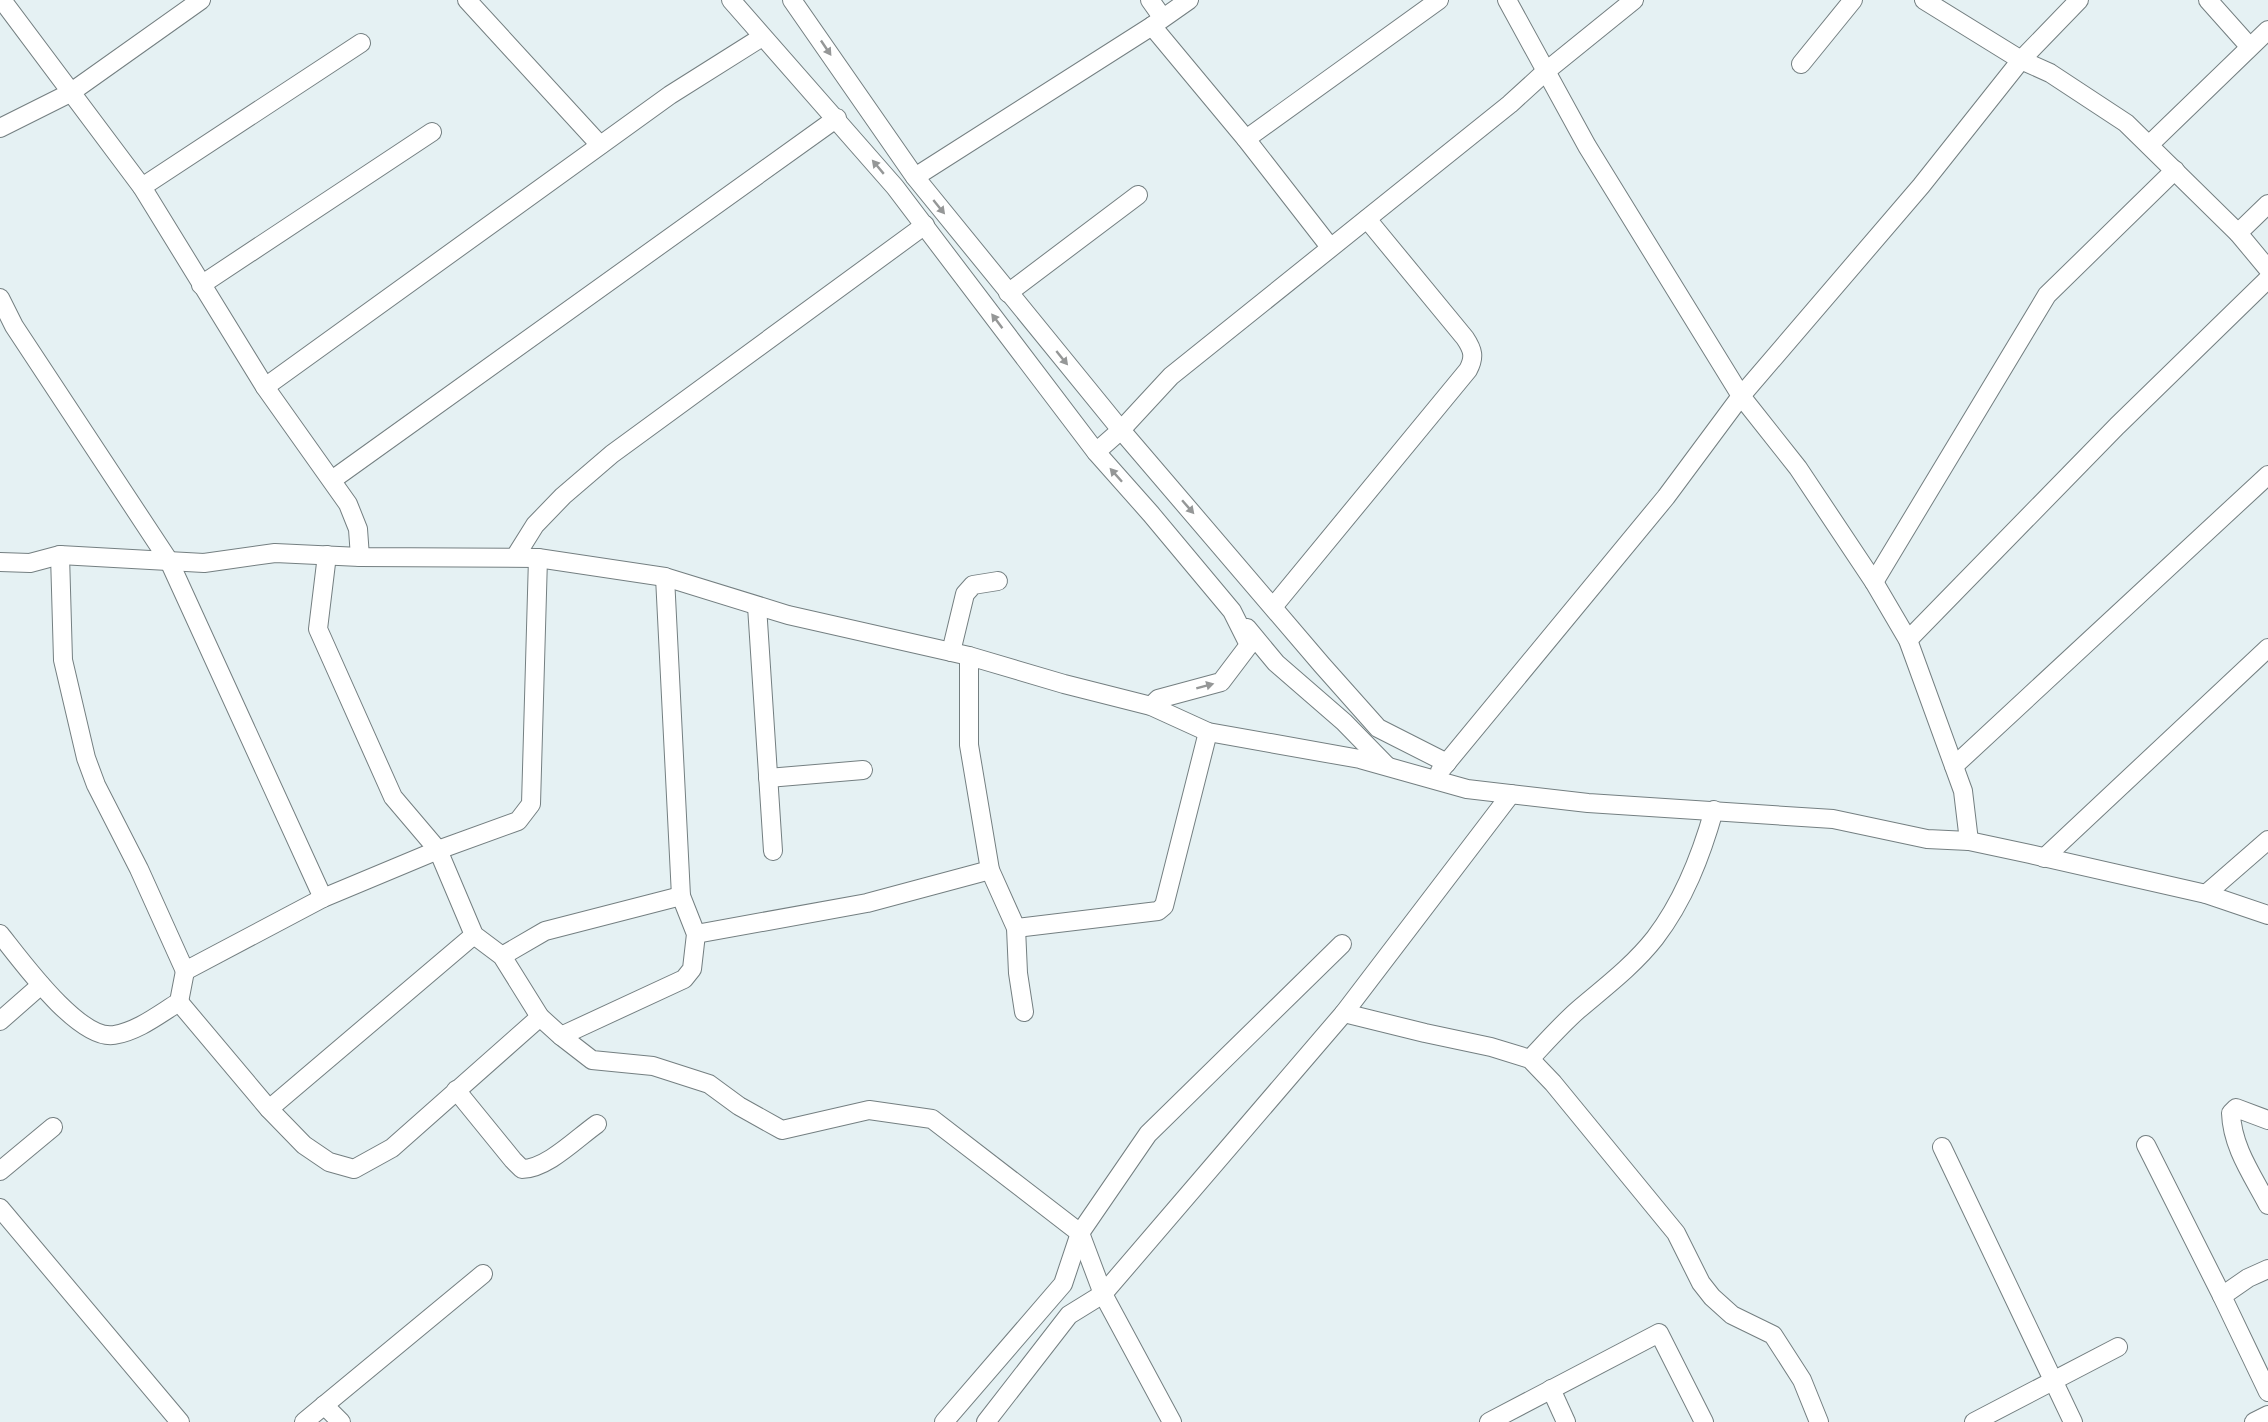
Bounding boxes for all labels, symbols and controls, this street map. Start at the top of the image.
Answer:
one-way arrow [820,39,832,55]
one-way arrow [872,160,885,175]
one-way arrow [932,199,945,215]
one-way arrow [991,313,1003,329]
one-way arrow [1055,350,1068,366]
one-way arrow [1110,468,1123,483]
one-way arrow [1181,499,1194,514]
one-way arrow [1196,681,1215,691]

